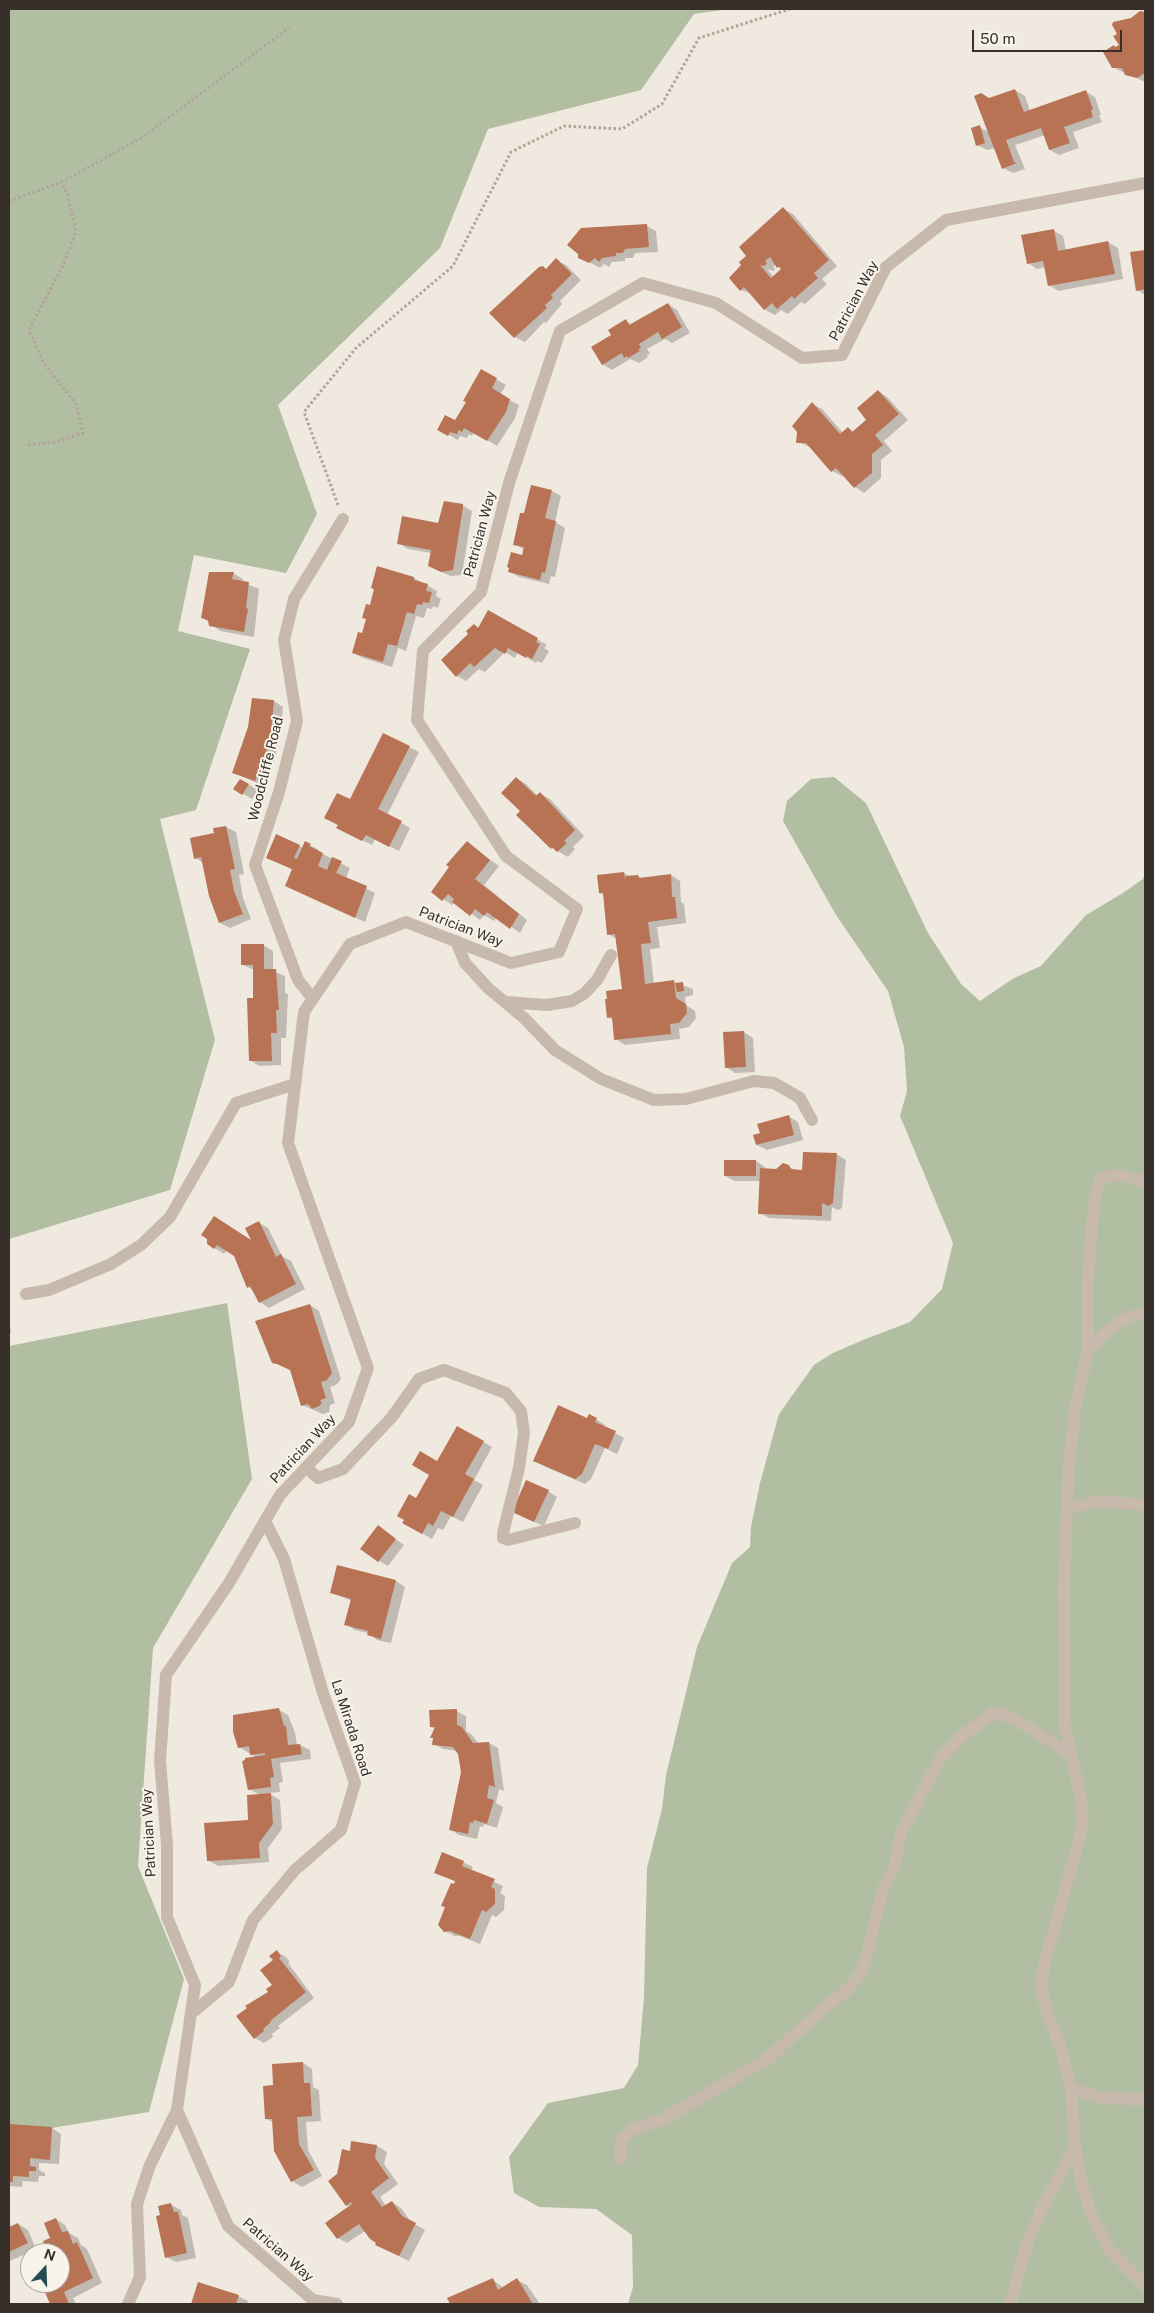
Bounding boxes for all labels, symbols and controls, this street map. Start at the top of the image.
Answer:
scale bar [974,20,1124,52]
text: 50 m [980,30,1015,47]
street label: Patrician Way [826,258,882,344]
street label: Patrician Way [460,489,500,579]
street label: Woodcliffe Road [245,715,287,823]
street label: Patrician Way [417,903,505,951]
street label: Patrician Way [267,1411,339,1487]
street label: La Mirada Road [327,1678,375,1778]
street label: Patrician Way [138,1788,160,1878]
street label: Patrician Way [239,2215,317,2285]
north arrow [20,2243,70,2293]
text: N [42,2245,58,2264]

